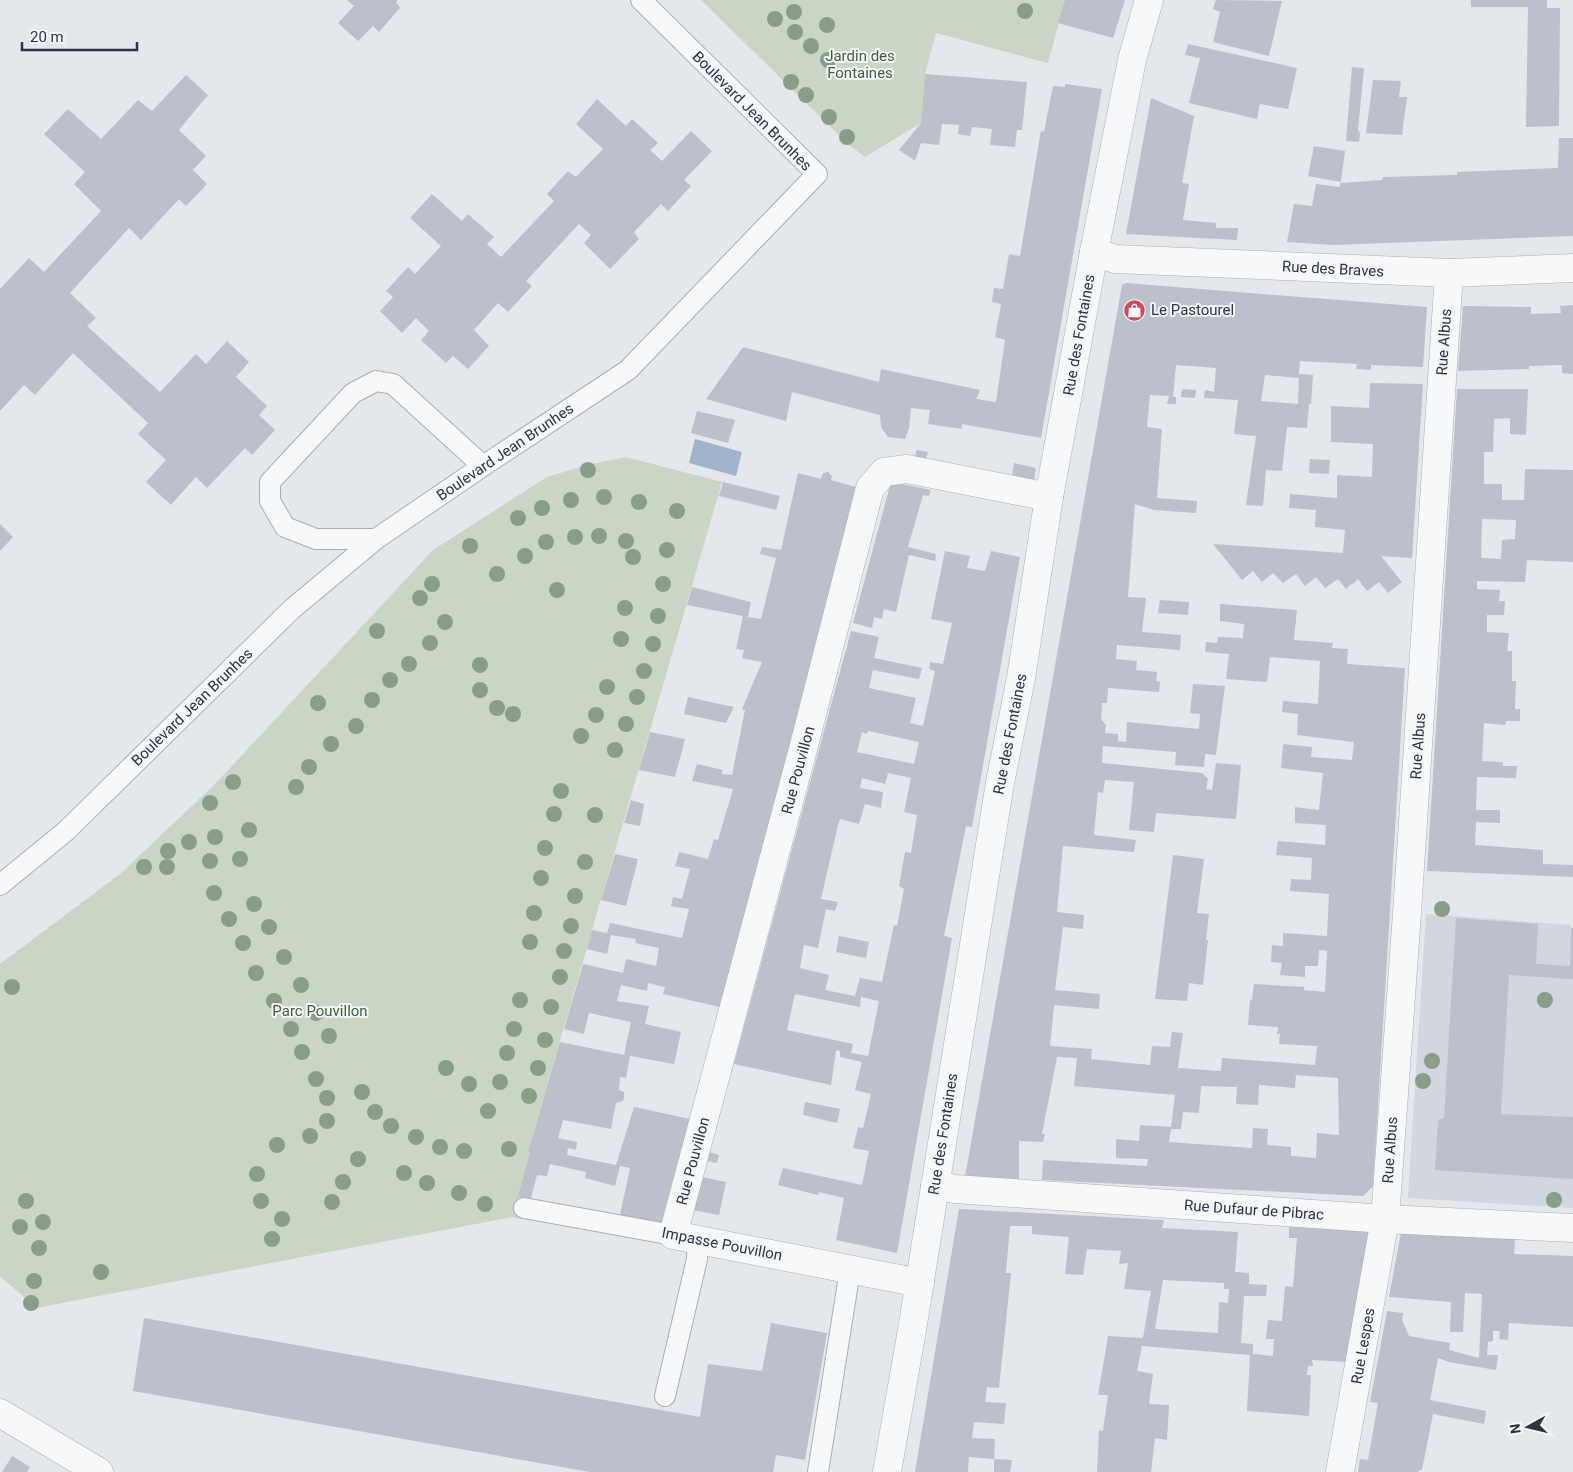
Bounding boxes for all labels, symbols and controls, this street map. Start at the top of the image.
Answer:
scale bar [22,20,138,52]
text: 20 m [30,28,64,46]
park label: Jardin des Fontaines [825,47,895,82]
street label: Boulevard Jean Brunhes [689,48,815,174]
street label: Rue des Braves [1282,257,1384,281]
street label: Rue des Fontaines [1059,273,1099,397]
shop icon: Le Pastourel [1123,298,1147,322]
place label: Le Pastourel [1151,301,1234,319]
street label: Rue Albus [1433,308,1455,376]
street label: Boulevard Jean Brunhes [433,399,577,505]
street label: Boulevard Jean Brunhes [128,644,256,770]
street label: Rue des Fontaines [989,672,1031,796]
street label: Rue Albus [1407,712,1429,780]
street label: Rue Pouvillon [778,724,818,816]
park label: Parc Pouvillon [272,1002,368,1020]
street label: Rue des Fontaines [925,1072,961,1196]
street label: Rue Pouvillon [673,1115,713,1207]
street label: Rue Albus [1379,1116,1401,1184]
street label: Rue Dufaur de Pibrac [1183,1196,1325,1224]
street label: Impasse Pouvillon [660,1224,784,1264]
street label: Rue Lespes [1347,1306,1379,1386]
north arrow [1503,1402,1553,1452]
text: N [1507,1423,1524,1435]

